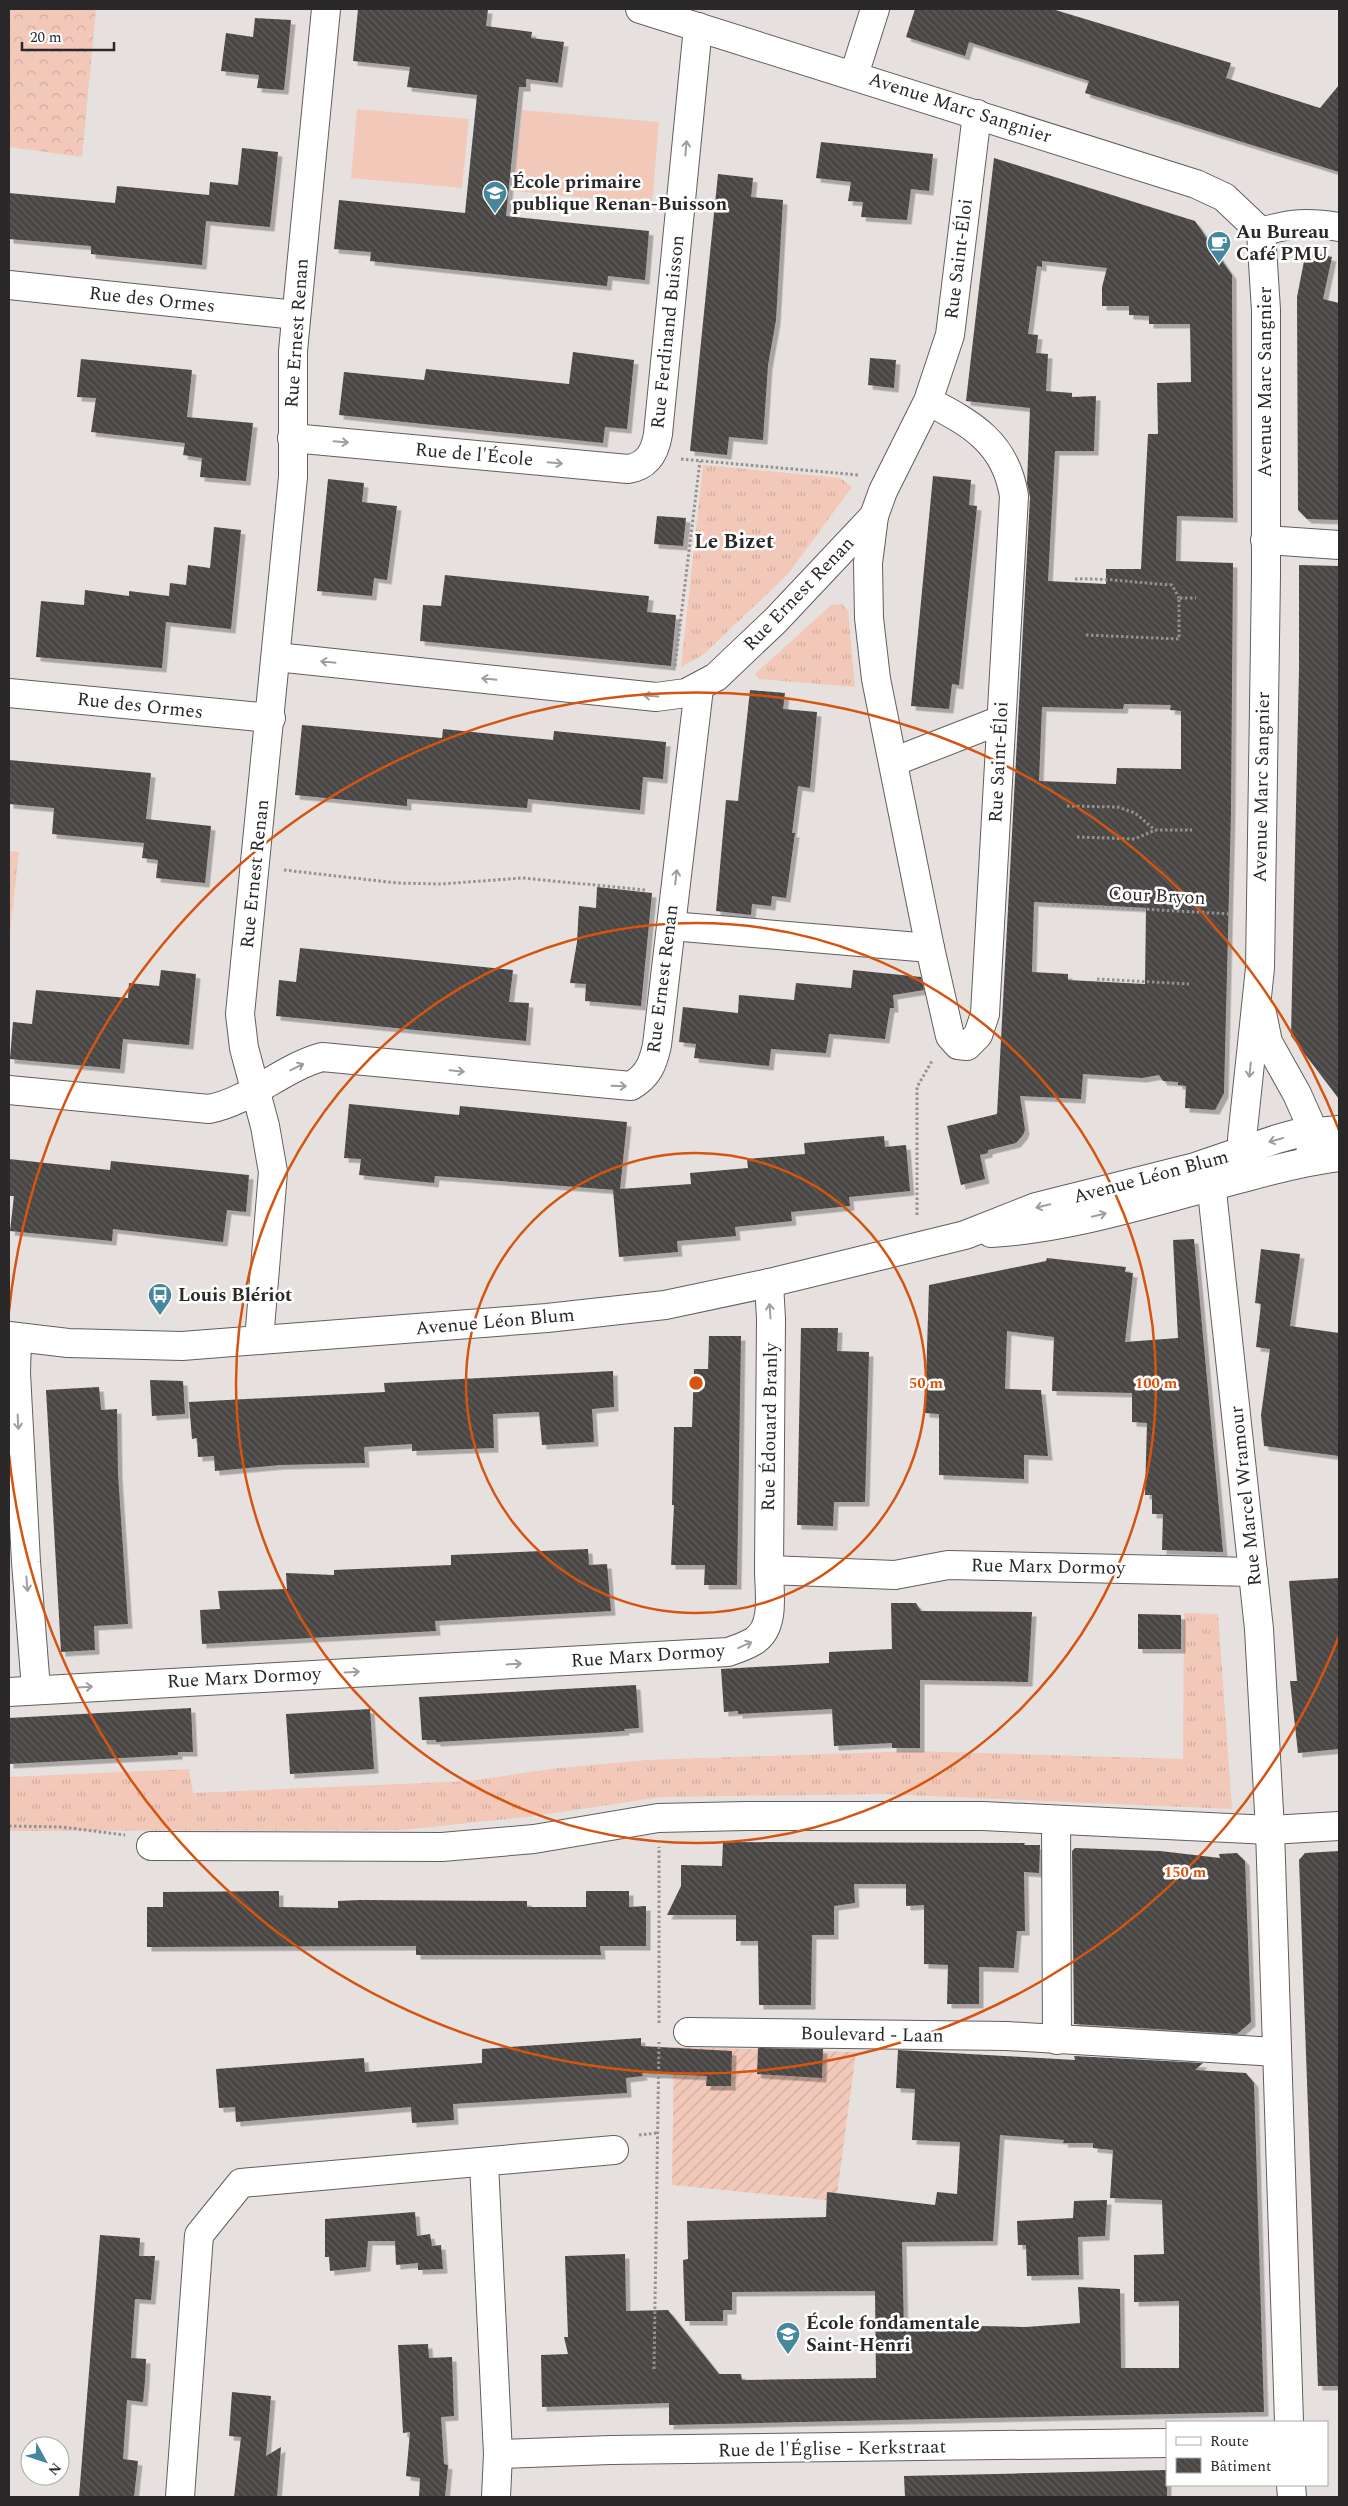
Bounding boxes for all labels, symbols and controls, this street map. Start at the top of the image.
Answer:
scale bar [22,20,115,52]
text: 20 m [30,26,62,49]
street label: Avenue Marc Sangnier [865,65,1056,151]
one-way arrow [681,140,691,156]
place label: École primaire publique Renan-Buisson [512,168,728,219]
school or university icon: École primaire publique Renan-Buisson [482,180,508,214]
street label: Rue Saint-Éloi [937,197,981,321]
place label: Au Bureau Café PMU [1236,218,1329,269]
cafe icon: Au Bureau Café PMU [1206,230,1232,264]
street label: Rue Ferdinand Buisson [643,234,693,430]
street label: Rue Ernest Renan [277,257,317,409]
street label: Rue des Ormes [88,279,216,321]
street label: Avenue Marc Sangnier [1251,286,1280,477]
street label: Rue de l'École [414,435,534,475]
one-way arrow [333,438,349,447]
one-way arrow [547,458,563,467]
district label: Le Bizet [694,526,774,558]
street label: Rue Ernest Renan [736,530,862,658]
one-way arrow [320,657,336,667]
one-way arrow [482,674,498,684]
street label: Rue des Ormes [76,685,204,727]
one-way arrow [643,691,659,700]
street label: Avenue Marc Sangnier [1246,691,1278,883]
street label: Rue Saint-Éloi [981,701,1017,823]
street label: Rue Ernest Renan [233,798,277,950]
one-way arrow [671,869,681,885]
street label: Cour Bryon [1108,879,1206,913]
street label: Rue Ernest Renan [639,903,687,1055]
one-way arrow [289,1061,304,1071]
one-way arrow [1245,1062,1254,1078]
one-way arrow [449,1066,465,1075]
one-way arrow [610,1081,626,1090]
one-way arrow [1268,1135,1284,1145]
street label: Avenue Léon Blum [1070,1142,1232,1212]
one-way arrow [1035,1201,1051,1211]
one-way arrow [1090,1210,1106,1219]
place label: Louis Blériot [178,1281,292,1310]
bus stop icon: Louis Blériot [147,1282,173,1316]
street label: Avenue Léon Blum [414,1301,576,1343]
one-way arrow [766,1304,775,1320]
street label: Rue Édouard Branly [754,1342,786,1512]
text: 50 m [909,1372,944,1395]
text: 100 m [1135,1372,1178,1395]
centre of rings [687,1374,705,1392]
street label: Rue Marcel Wramour [1222,1404,1270,1588]
one-way arrow [14,1414,23,1430]
street label: Rue Marx Dormoy [971,1551,1126,1583]
one-way arrow [23,1576,32,1592]
street label: Rue Marx Dormoy [570,1636,727,1676]
one-way arrow [737,1640,752,1650]
street label: Rue Marx Dormoy [166,1659,323,1697]
one-way arrow [506,1659,522,1668]
one-way arrow [344,1668,360,1677]
one-way arrow [77,1682,93,1691]
text: 150 m [1164,1861,1207,1884]
street label: Boulevard - Laan [800,2019,944,2051]
place label: École fondamentale Saint-Henri [806,2309,980,2360]
school or university icon: École fondamentale Saint-Henri [775,2321,801,2355]
legend [1166,2421,1328,2486]
text: Route [1210,2430,1249,2453]
street label: Rue de l'Église - Kerkstraat [718,2433,947,2465]
north arrow [20,2436,70,2486]
text: Bâtiment [1210,2455,1271,2478]
text: N [43,2458,66,2480]

